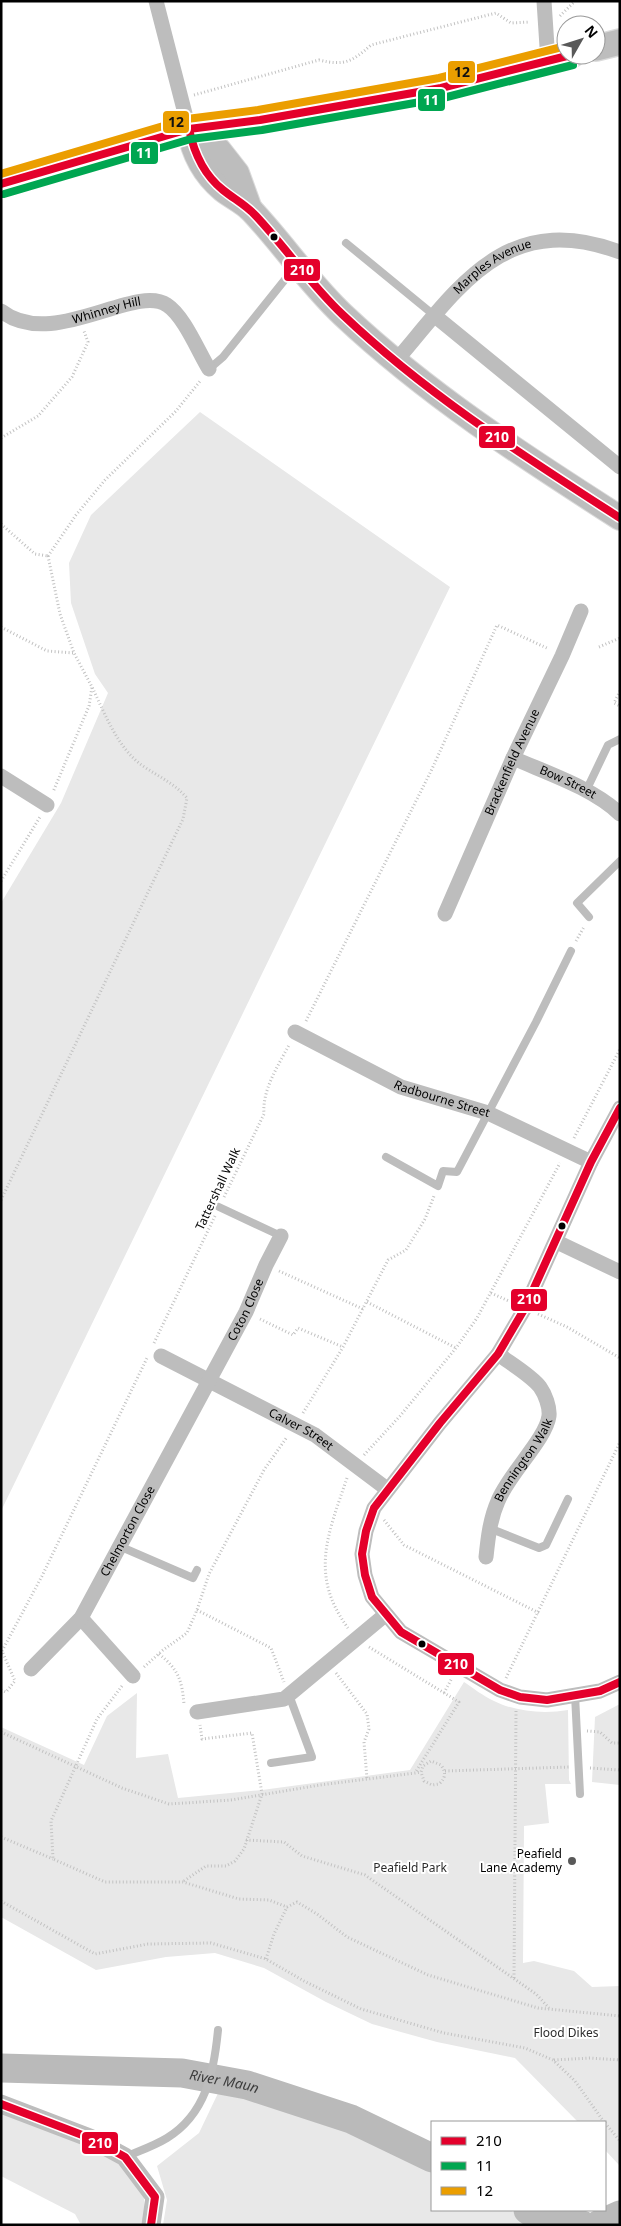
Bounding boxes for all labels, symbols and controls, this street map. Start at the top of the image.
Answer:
north arrow [556,15,606,65]
text: N [581,21,602,42]
line badge: 12 [447,60,476,84]
text: 12 [454,62,470,81]
line badge: 11 [417,88,446,112]
text: 11 [423,90,439,109]
line badge: 12 [162,110,190,134]
text: 12 [168,112,184,131]
line badge: 11 [130,141,159,165]
text: 11 [136,143,152,162]
unlabelled marker [269,232,279,242]
street label: Marples Avenue [449,235,533,298]
line badge: 210 [283,258,321,282]
text: 210 [290,260,314,279]
street label: Whinney Hill [70,292,142,328]
line badge: 210 [478,425,516,449]
text: 210 [485,427,509,446]
street label: Brackenfield Avenue [480,706,544,818]
street label: Bow Street [537,761,600,803]
street label: Radbourne Street [391,1076,493,1121]
street label: Tattershall Walk [191,1144,244,1233]
unlabelled marker [557,1221,567,1231]
street label: Coton Close [223,1275,267,1344]
line badge: 210 [510,1288,548,1312]
text: 210 [517,1289,541,1308]
street label: Calver Street [266,1404,338,1454]
street label: Bennington Walk [490,1415,556,1504]
street label: Chelmorton Close [96,1482,159,1579]
unlabelled marker [417,1639,427,1649]
line badge: 210 [437,1652,475,1676]
text: 210 [444,1654,468,1673]
place label: Peafield Lane Academy [480,1845,563,1876]
marker: Peafield Lane Academy [566,1855,578,1867]
park label: Peafield Park [373,1859,447,1876]
park label: Flood Dikes [533,2024,599,2041]
water label: River Maun [188,2065,262,2097]
legend [431,2121,606,2211]
text: 210 [476,2130,502,2150]
line badge: 210 [81,2131,119,2155]
text: 210 [88,2133,112,2152]
text: 11 [476,2155,493,2175]
text: 12 [476,2180,493,2200]

